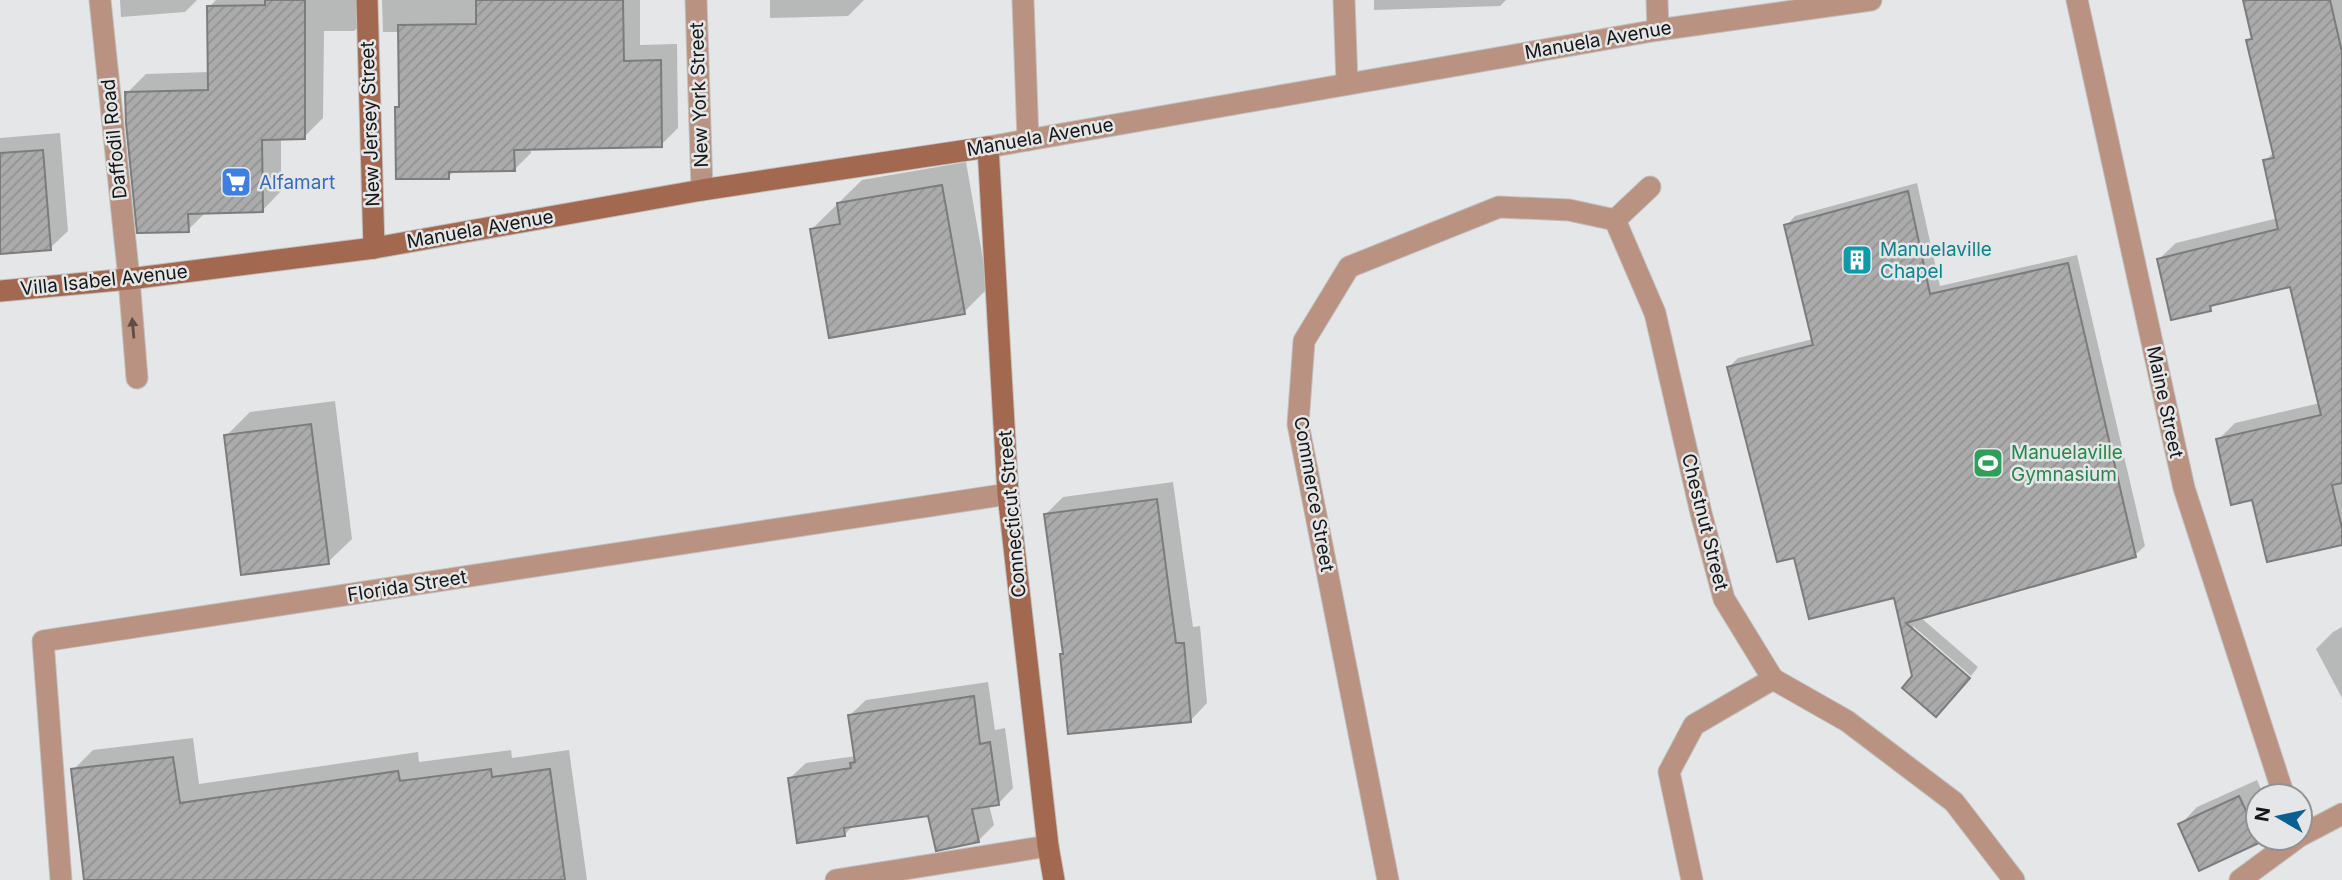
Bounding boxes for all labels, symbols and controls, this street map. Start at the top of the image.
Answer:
street label: Manuela Avenue [1523,16,1673,64]
street label: New York Street [685,22,713,168]
street label: New Jersey Street [356,41,384,207]
street label: Daffodil Road [96,78,132,200]
street label: Manuela Avenue [965,113,1115,161]
supermarket icon: Alfamart [219,165,253,199]
place label: Alfamart [259,171,335,194]
street label: Manuela Avenue [405,205,555,253]
place label: Manuelaville Chapel [1880,238,1992,283]
building icon: Manuelaville Chapel [1840,243,1874,277]
street label: Villa Isabel Avenue [19,260,189,300]
one-way arrow [127,317,138,339]
street label: Maine Street [2142,344,2188,460]
street label: Commerce Street [1289,415,1339,573]
street label: Connecticut Street [993,429,1031,599]
place label: Manuelaville Gymnasium [2011,441,2123,486]
sports icon: Manuelaville Gymnasium [1971,446,2005,480]
street label: Chestnut Street [1677,451,1733,593]
street label: Florida Street [346,565,468,607]
north arrow [2244,782,2314,852]
text: N [2250,805,2275,823]

